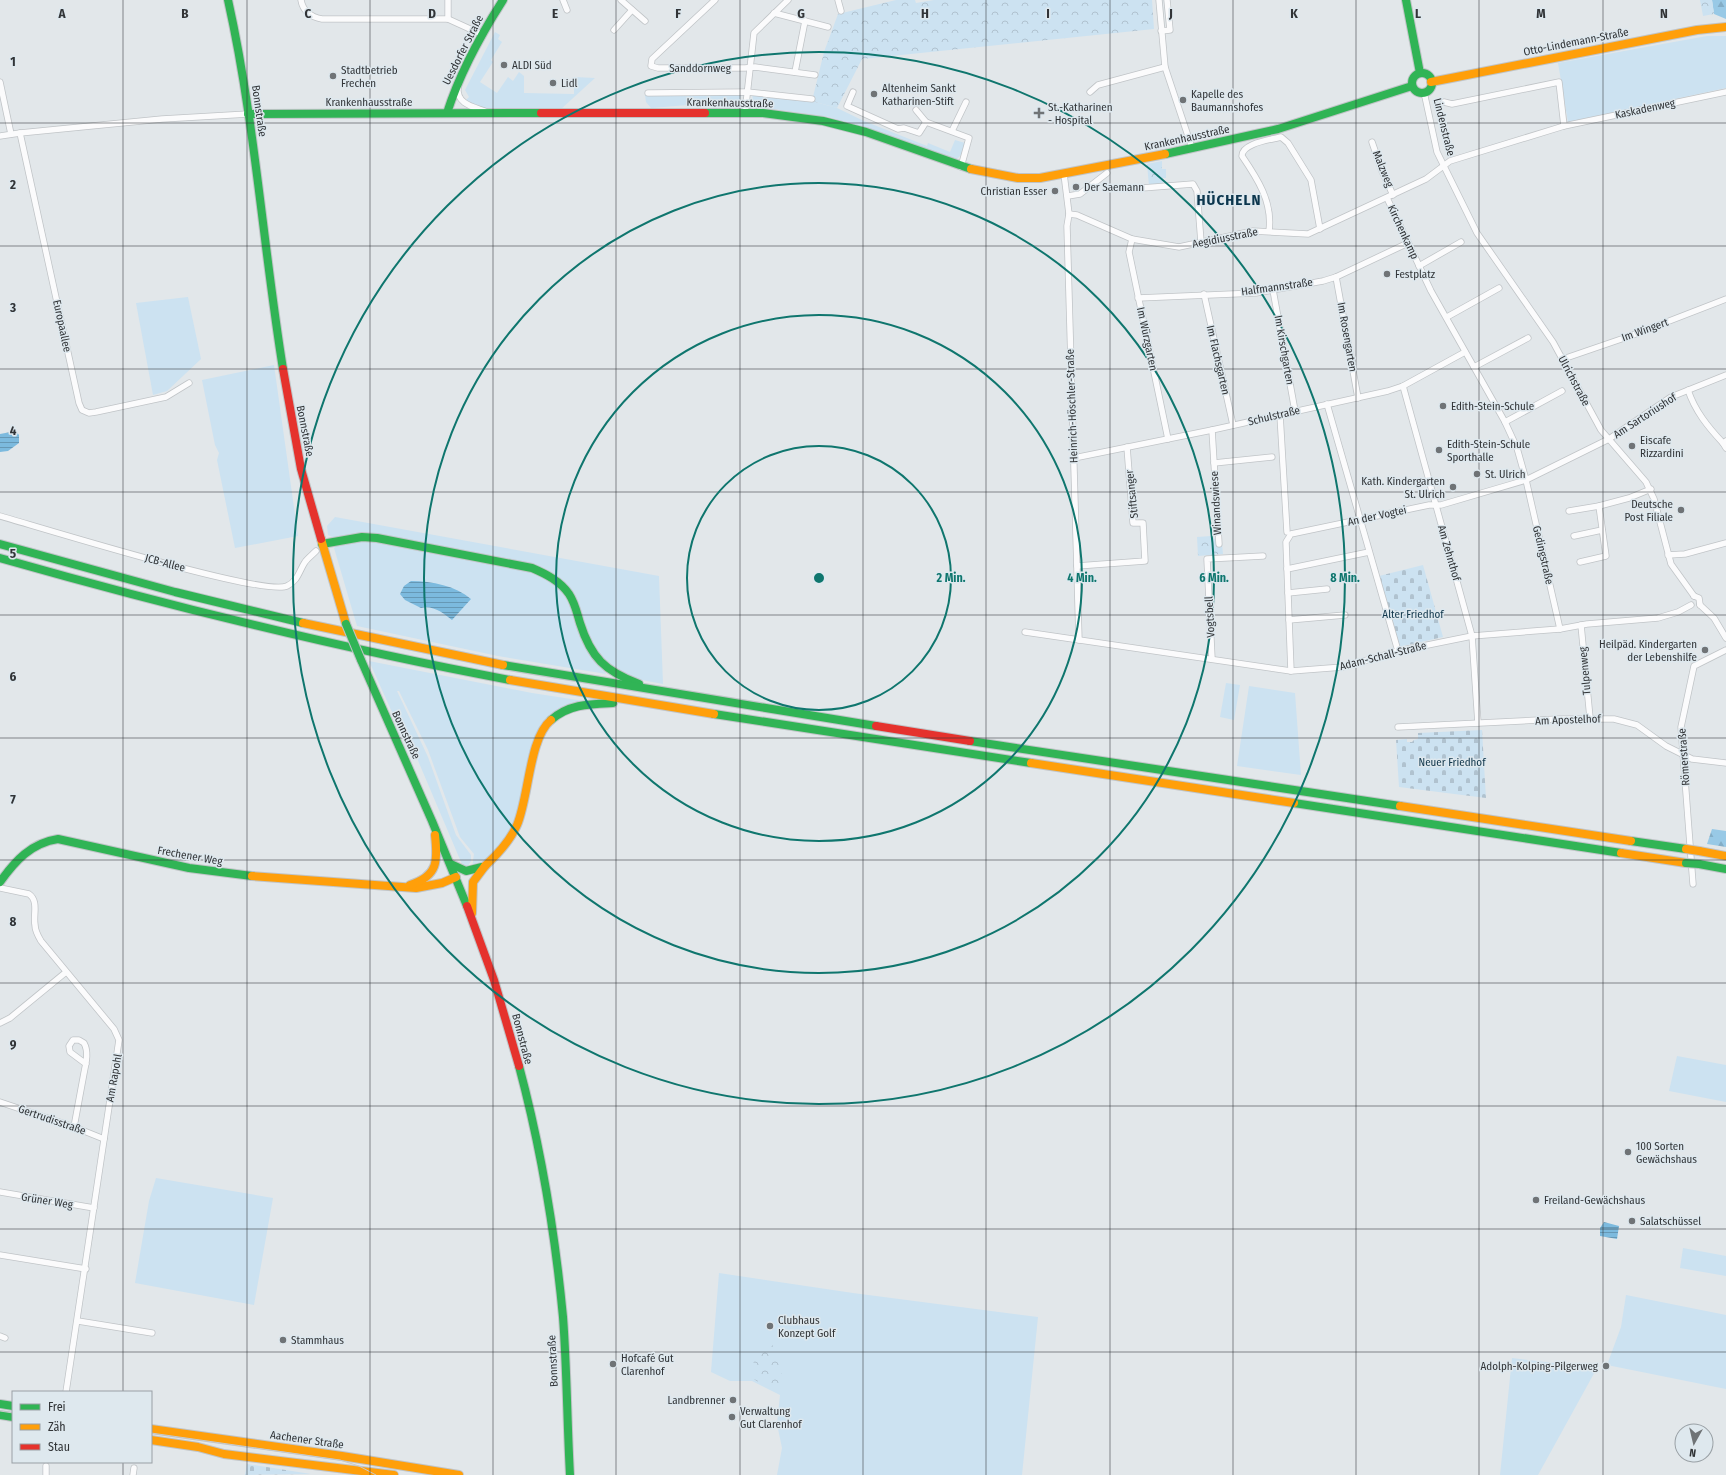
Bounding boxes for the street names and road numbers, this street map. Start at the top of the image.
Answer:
street label: Uesdorfer Straße [440,13,486,87]
street label: Otto-Lindemann-Straße [1522,25,1630,59]
street label: Sanddornweg [669,62,732,75]
street label: Bonnstraße [249,84,269,138]
street label: Krankenhausstraße [326,96,412,109]
street label: Krankenhausstraße [686,96,774,110]
street label: Kaskadenweg [1614,96,1677,122]
street label: Lindenstraße [1431,97,1457,157]
street label: Krankenhausstraße [1143,123,1231,153]
street label: Malzweg [1370,149,1397,190]
street label: Kirchenkamp [1385,203,1421,261]
street label: Aegidiusstraße [1191,225,1259,251]
street label: Halfmannstraße [1240,276,1314,298]
street label: Europaallee [50,299,74,353]
street label: Im Rosengarten [1334,301,1360,373]
street label: Im Würzgarten [1134,306,1160,372]
street label: Im Kirschgarten [1271,314,1297,386]
street label: Im Wingert [1620,315,1670,344]
street label: Im Flachsgarten [1204,324,1232,396]
street label: Heinrich-Höschler-Straße [1064,349,1080,463]
street label: Ulrichstraße [1555,354,1593,408]
street label: Am Sartoriushof [1611,390,1680,441]
street label: Bonnstraße [294,404,316,458]
street label: Schulstraße [1247,404,1301,428]
street label: Stiftsanger [1123,469,1141,519]
street label: Winandswiese [1208,471,1224,535]
street label: An der Vogtei [1346,503,1408,529]
street label: Am Zehnthof [1435,524,1463,583]
street label: Gedingstraße [1530,524,1556,586]
street label: JCB-Allee [144,551,186,575]
street label: Vogtsbell [1202,596,1218,638]
street label: Adam-Schall-Straße [1338,639,1428,673]
street label: Tulpenweg [1576,646,1594,696]
street label: Bonnstraße [389,709,423,761]
street label: Am Apostelhof [1535,712,1602,728]
street label: Römerstraße [1676,728,1692,786]
street label: Frechener Weg [157,844,224,868]
street label: Bonnstraße [509,1012,535,1066]
street label: Am Rapohl [103,1053,125,1103]
street label: Gertrudisstraße [17,1102,87,1138]
street label: Grüner Weg [20,1190,75,1212]
street label: Bonnstraße [545,1335,561,1387]
street label: Aachener Straße [269,1428,345,1452]

